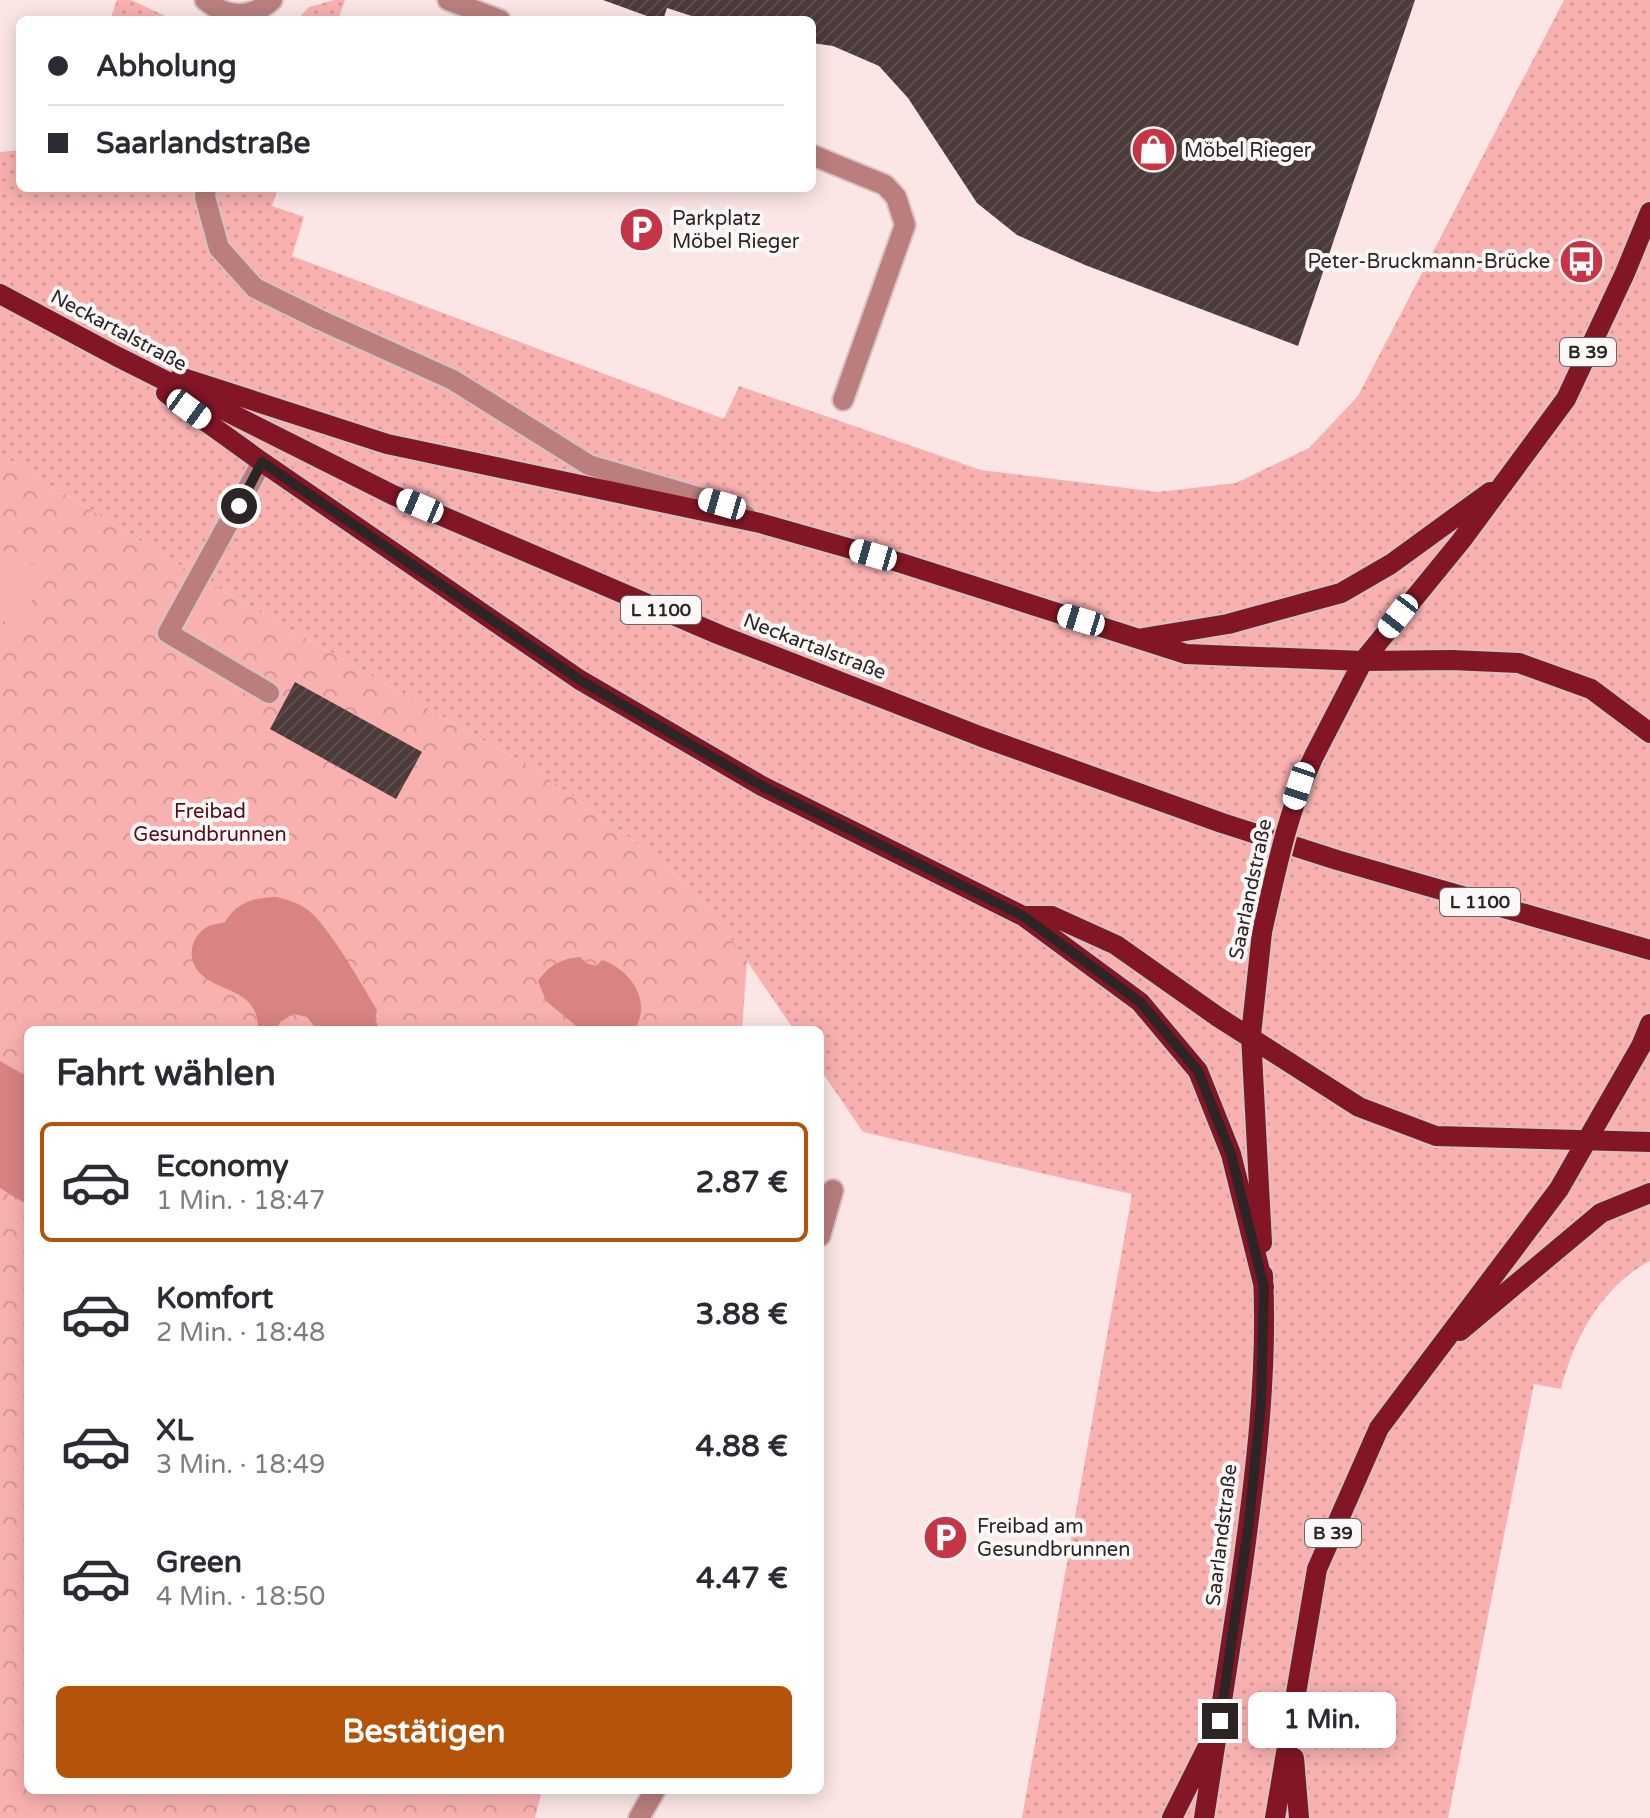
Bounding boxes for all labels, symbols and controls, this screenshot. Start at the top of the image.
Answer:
text: Abholung [96,48,237,85]
text: Saarlandstraße [96,125,311,162]
shop icon: Möbel Rieger [1129,126,1177,174]
place label: Möbel Rieger [1184,139,1312,163]
parking icon: Parkplatz Möbel Rieger [617,206,665,254]
place label: Parkplatz Möbel Rieger [672,207,800,254]
bus stop icon: Peter-Bruckmann-Brücke [1557,237,1605,285]
place label: Peter-Bruckmann-Brücke [1307,250,1550,274]
street label: Neckartalstraße [46,285,191,377]
road number: B 39 [1560,338,1616,366]
car [163,385,215,433]
car [393,486,447,526]
car [696,486,748,522]
route start [221,488,257,524]
car [847,537,899,573]
car [1374,590,1422,642]
road number: L 1100 [621,596,701,624]
car [1055,602,1107,638]
street label: Neckartalstraße [740,609,889,685]
car [1280,759,1318,813]
park label: Freibad Gesundbrunnen [133,800,287,847]
street label: Saarlandstraße [1224,817,1278,962]
road number: L 1100 [1440,888,1520,916]
text: Fahrt wählen [56,1052,276,1095]
icon: car [60,1146,132,1218]
text: Economy [156,1148,289,1185]
text: 2.87 € [696,1164,788,1201]
text: 1 Min. · 18:47 [156,1185,325,1216]
icon: car [60,1278,132,1350]
text: Komfort [156,1280,273,1317]
text: 3.88 € [696,1296,788,1333]
text: 2 Min. · 18:48 [156,1317,325,1348]
icon: car [60,1410,132,1482]
text: XL [156,1412,193,1449]
text: 4.88 € [696,1428,788,1465]
text: 3 Min. · 18:49 [156,1449,325,1480]
street label: Saarlandstraße [1201,1463,1243,1608]
parking icon: Freibad am Gesundbrunnen [922,1513,970,1561]
place label: Freibad am Gesundbrunnen [977,1515,1130,1562]
road number: B 39 [1305,1519,1361,1547]
icon: car [60,1542,132,1614]
text: Green [156,1544,242,1581]
text: 4.47 € [696,1560,788,1597]
text: 4 Min. · 18:50 [156,1581,325,1612]
button: Bestätigen [56,1686,792,1778]
callout: 1 Min. [1248,1693,1396,1749]
route end [1202,1703,1238,1739]
text: 1 Min. [1283,1704,1361,1735]

